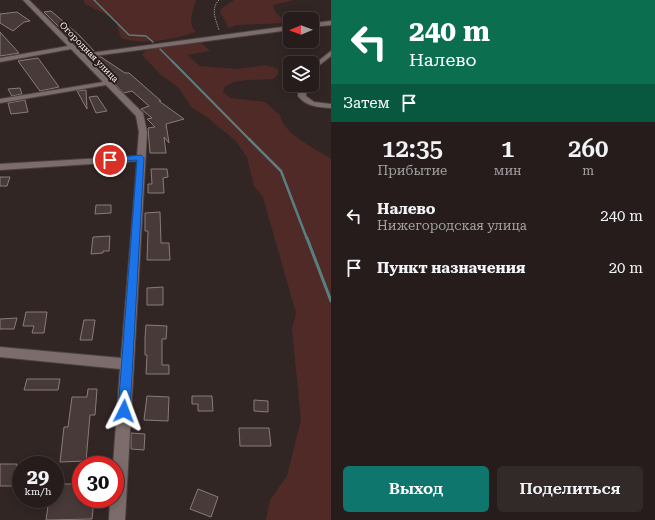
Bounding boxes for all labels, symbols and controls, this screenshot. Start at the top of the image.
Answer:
north arrow [283,12,319,48]
map controls [283,12,319,92]
text: 240 m [409,15,490,48]
icon: left [343,16,395,68]
street label: Огородная улица [58,20,120,84]
text: Налево [409,49,477,70]
button: layers [283,56,319,92]
icon: arrive [398,92,420,114]
text: Затем [343,94,390,112]
text: 12:35 [382,135,443,163]
text: 1 [501,135,514,163]
text: 260 [568,135,608,163]
pin [93,143,127,177]
icon: arrive [99,149,121,171]
text: Прибытие [378,163,447,178]
text: мин [494,163,522,178]
text: m [582,163,594,178]
text: Налево [377,200,436,218]
icon: left [343,205,365,227]
text: 240 m [600,207,643,225]
text: Нижегородская улица [377,218,527,233]
icon: arrive [343,257,365,279]
text: Пункт назначения [377,259,525,277]
text: 20 m [609,259,643,277]
position arrow [103,390,145,432]
speed limit sign: 30 [72,456,124,508]
text: 29 [27,465,49,489]
button: Выход [343,466,489,512]
button: Поделиться [497,466,643,512]
text: km/h [25,486,51,497]

